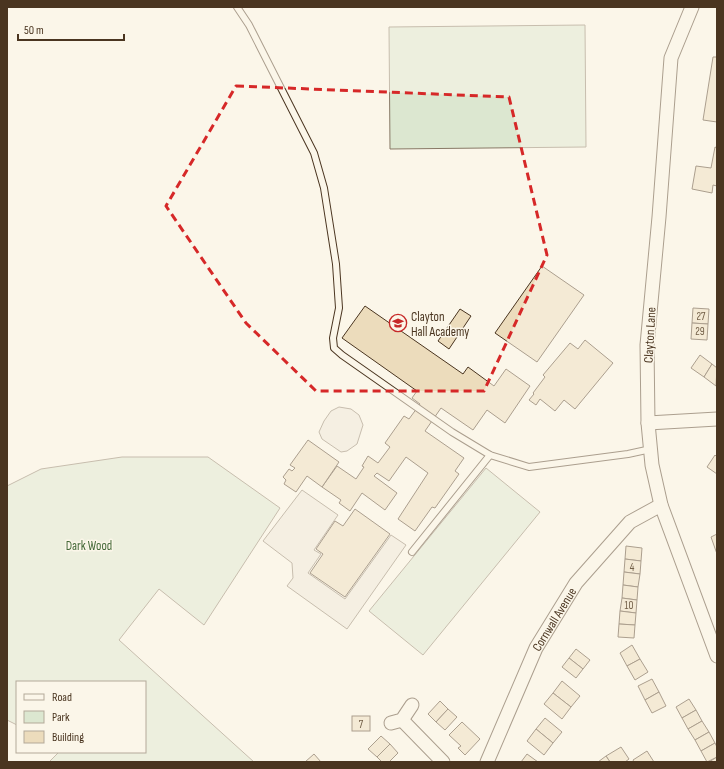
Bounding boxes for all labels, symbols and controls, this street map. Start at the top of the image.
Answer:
scale bar [18,16,124,42]
text: 50 m [24,23,44,38]
street label: Clayton Lane [641,307,659,364]
place label: Clayton Hall Academy [411,309,469,340]
house number: 27 [697,310,706,323]
school or university icon: Clayton Hall Academy [388,313,408,333]
house number: 29 [695,325,705,338]
park label: Dark Wood [66,538,112,554]
house number: 4 [630,561,635,574]
street label: Cornwall Avenue [529,585,580,654]
house number: 10 [625,599,633,612]
legend [16,681,146,753]
text: Road [52,690,72,705]
text: Park [52,710,70,725]
house number: 7 [359,718,364,731]
text: Building [52,730,84,745]

